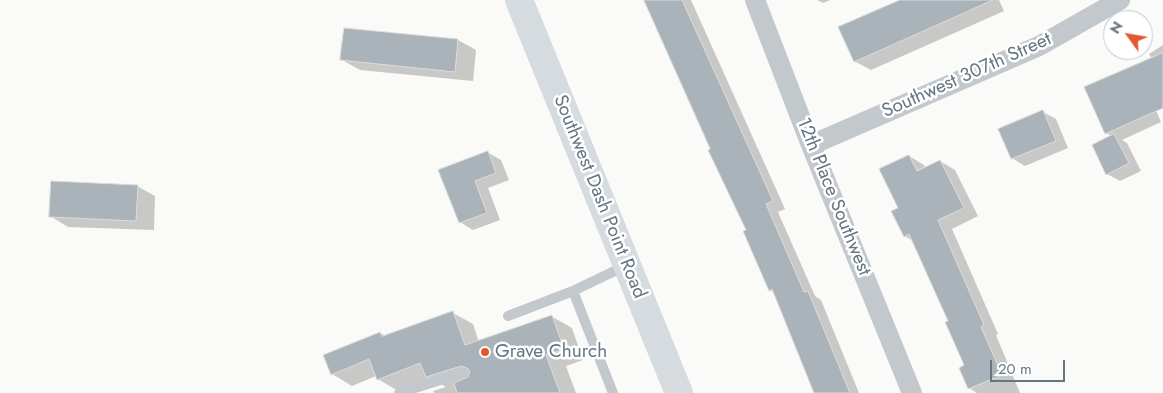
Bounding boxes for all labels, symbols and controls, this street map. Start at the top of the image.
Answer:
north arrow [1103,10,1153,60]
text: N [1105,18,1128,38]
street label: Southwest 307th Street [879,28,1055,124]
street label: Southwest Dash Point Road [548,92,650,302]
street label: 12th Place Southwest [791,115,875,279]
place label: Grave Church [495,341,607,363]
marker: Grave Church [479,346,491,358]
scale bar [993,350,1068,382]
text: 20 m [998,358,1032,380]

